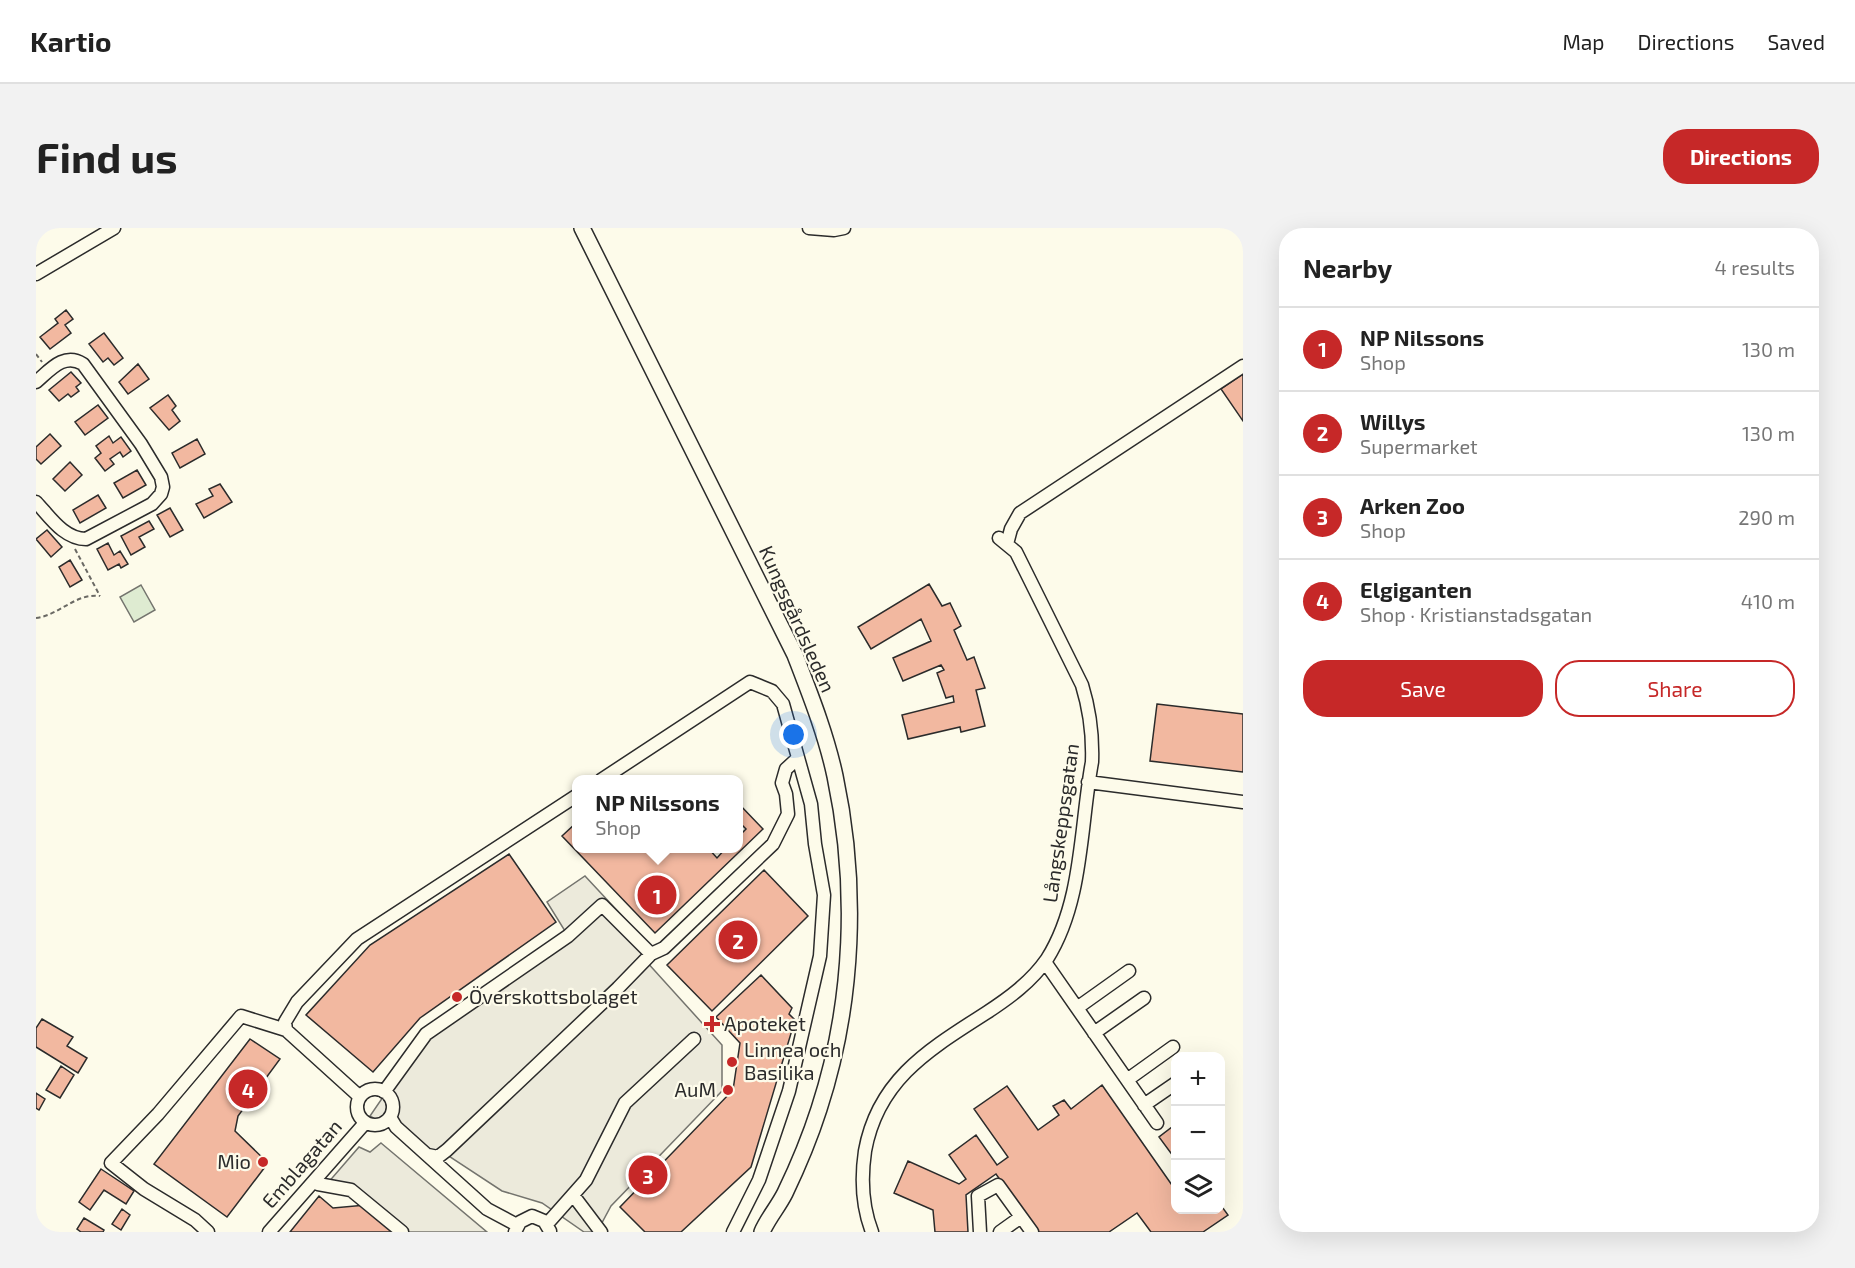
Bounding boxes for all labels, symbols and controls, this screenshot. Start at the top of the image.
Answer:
text: Kartio [30,24,111,58]
text: Map [1562,29,1605,54]
text: Directions [1638,29,1734,54]
text: Saved [1767,29,1825,54]
button: Directions [1663,129,1819,184]
text: Find us [36,131,178,181]
text: Nearby [1303,252,1392,283]
text: 4 results [1715,255,1795,279]
text: NP Nilssons [1360,324,1484,350]
text: 1 [1318,337,1327,361]
text: 130 m [1742,337,1795,361]
text: Shop [1360,350,1406,374]
text: Willys [1360,408,1425,434]
text: 2 [1317,421,1328,445]
text: 130 m [1742,421,1795,445]
text: Supermarket [1360,434,1478,458]
text: Arken Zoo [1360,492,1465,518]
text: 3 [1317,505,1328,529]
text: 290 m [1738,505,1795,529]
text: Shop [1360,518,1406,542]
street label: Kungsgårdsleden [755,542,841,696]
text: Elgiganten [1360,576,1472,602]
text: 4 [1316,589,1329,613]
text: 410 m [1741,589,1795,613]
text: Shop · Kristianstadsgatan [1360,602,1592,626]
button: Save [1303,660,1543,717]
button: Share [1555,660,1795,717]
your location [779,720,808,749]
street label: Långskeppsgatan [1037,742,1083,904]
popup [572,775,743,853]
text: NP Nilssons [595,789,720,815]
text: Shop [595,815,641,839]
pin: 1 [638,872,676,918]
pin: 2 [718,918,758,962]
place label: Överskottsbolaget [469,984,638,1008]
marker: Överskottsbolaget [450,990,464,1004]
place label: Apoteket [724,1011,806,1035]
marker: Apoteket [705,1017,719,1031]
place label: Linnea och Basilika [744,1037,841,1084]
map controls [1171,1052,1225,1214]
button: + [1171,1052,1225,1106]
marker: Linnea och Basilika [725,1055,739,1069]
pin: 4 [228,1066,268,1112]
place label: AuM [675,1077,716,1101]
marker: AuM [721,1083,735,1097]
button: − [1171,1106,1225,1160]
street label: Emblagatan [256,1114,346,1212]
place label: Mio [217,1149,251,1173]
pin: 3 [628,1152,668,1198]
marker: Mio [256,1155,270,1169]
button: layers [1171,1160,1225,1214]

